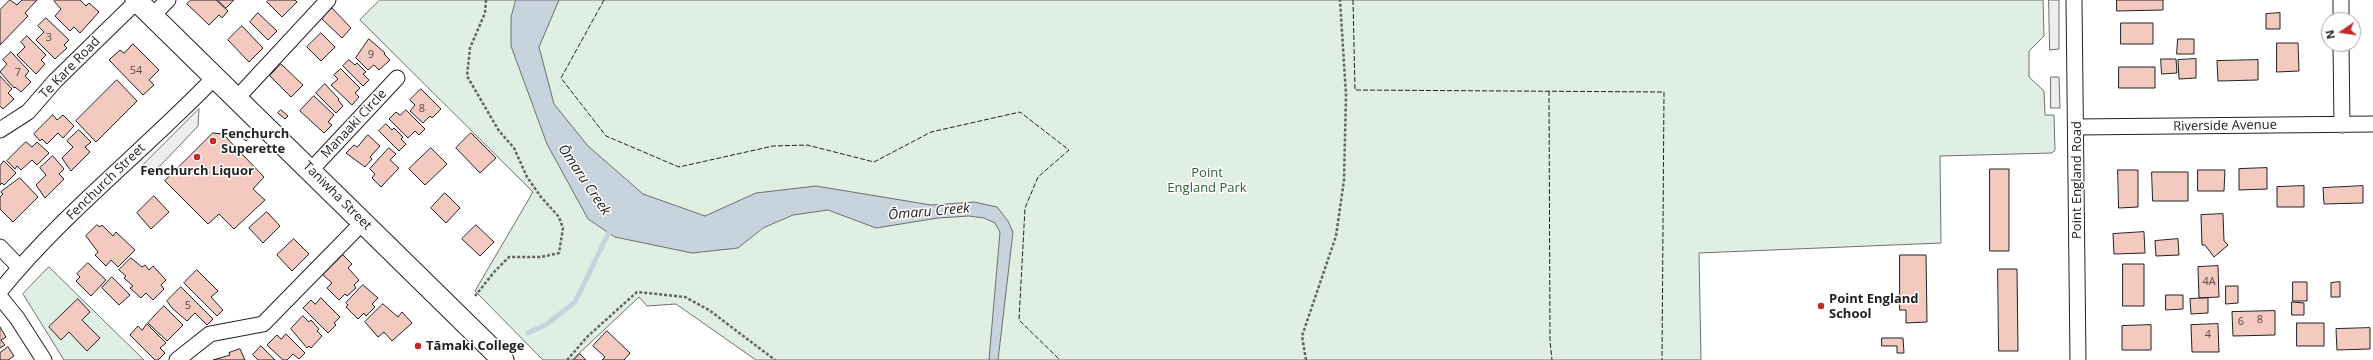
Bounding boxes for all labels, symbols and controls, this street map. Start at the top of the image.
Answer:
north arrow [2321,12,2361,52]
text: N [2321,29,2338,41]
house number: 3 [46,31,52,45]
street label: Te Kare Road [37,34,103,102]
house number: 9 [368,48,374,62]
house number: 54 [130,64,142,78]
house number: 7 [15,66,21,80]
street label: Manaaki Circle [318,86,390,162]
house number: 8 [419,102,425,116]
street label: Riverside Avenue [2173,117,2277,135]
street label: Point England Road [2069,121,2085,239]
place label: Fenchurch Superette [221,126,289,157]
marker: Fenchurch Superette [208,136,218,146]
street label: Fenchurch Street [63,140,149,224]
water label: Ōmaru Creek [554,141,614,219]
marker: Fenchurch Liquor [192,152,202,162]
street label: Taniwha Street [299,158,375,234]
place label: Fenchurch Liquor [140,163,254,179]
park label: Point England Park [1167,165,1247,196]
water label: Ōmaru Creek [887,200,971,224]
house number: 4A [2202,275,2216,289]
place label: Point England School [1829,291,1919,322]
house number: 5 [185,299,191,313]
marker: Point England School [1816,301,1826,311]
house number: 8 [2257,313,2263,327]
house number: 6 [2238,315,2244,329]
house number: 4 [2205,328,2211,342]
place label: Tāmaki College [426,338,524,354]
marker: Tāmaki College [413,341,423,351]

